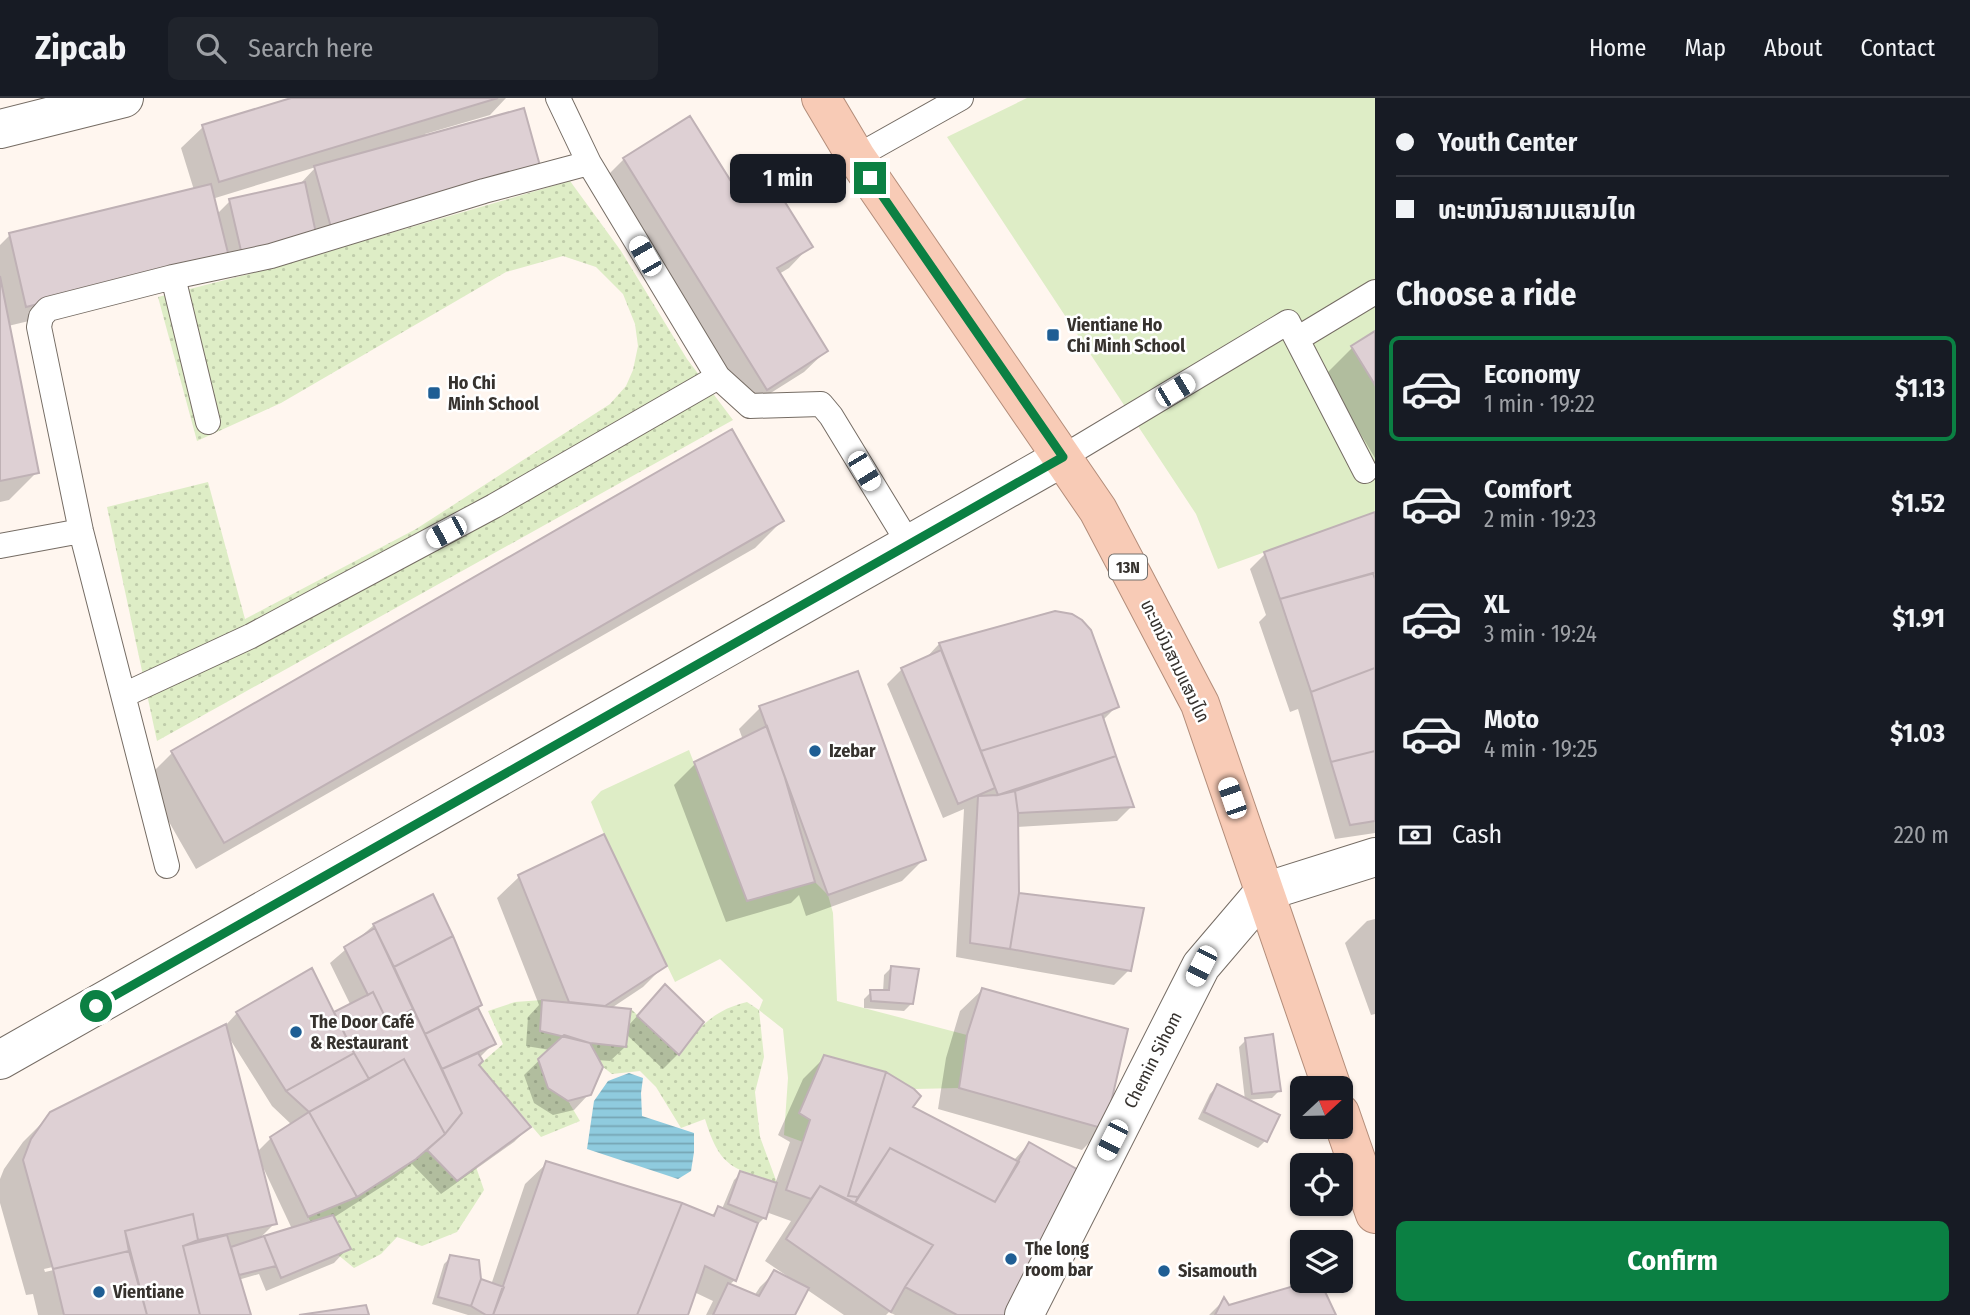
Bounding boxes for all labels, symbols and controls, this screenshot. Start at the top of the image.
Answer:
search box [168,17,658,80]
text: Zipcab [35,28,126,68]
icon: search [192,29,230,67]
text: Search here [248,33,373,64]
text: Home [1589,34,1646,62]
text: Map [1684,34,1726,62]
text: About [1764,34,1822,62]
text: Contact [1860,34,1935,62]
text: Youth Center [1438,127,1577,158]
callout: 1 min [730,154,846,202]
route end [854,162,886,194]
text: 1 min [763,164,813,192]
text: ທະຫນົນສາມແສນໄທ [1438,195,1636,226]
car [626,233,665,279]
text: Choose a ride [1396,275,1577,313]
place label: Vientiane Ho Chi Minh School [1066,314,1185,357]
marker: Vientiane Ho Chi Minh School [1045,327,1061,343]
icon: car [1400,357,1463,420]
text: Economy [1484,359,1580,390]
car [1152,370,1199,410]
place label: Ho Chi Minh School [448,372,539,415]
text: $1.13 [1895,373,1945,404]
marker: Ho Chi Minh School [426,385,442,401]
text: 1 min · 19:22 [1484,390,1595,418]
car [845,448,884,494]
icon: car [1400,472,1463,535]
text: Comfort [1484,474,1572,505]
text: $1.52 [1891,488,1945,519]
text: 2 min · 19:23 [1484,505,1596,533]
car [423,513,470,551]
road number: 13N [1109,554,1147,580]
icon: car [1400,587,1463,650]
text: XL [1484,589,1510,620]
street label: ທະຫນົນສາມແສນໄທ [1136,596,1214,726]
text: $1.91 [1893,603,1945,634]
text: 3 min · 19:24 [1484,620,1597,648]
icon: car [1400,702,1463,765]
text: Moto [1484,704,1539,735]
text: $1.03 [1890,718,1945,749]
text: 4 min · 19:25 [1484,735,1598,763]
place label: Izebar [829,740,876,762]
marker: Izebar [807,743,823,759]
car [1216,775,1249,821]
icon: cash [1396,816,1434,854]
text: Cash [1452,819,1502,850]
text: 220 m [1894,821,1949,849]
car [1183,943,1220,989]
route start [80,990,112,1022]
street label: Chemin Sihom [1119,1008,1187,1112]
place label: The Door Café & Restaurant [310,1011,414,1054]
marker: The Door Café & Restaurant [288,1024,304,1040]
north arrow [1290,1076,1353,1139]
map controls [1290,1076,1353,1293]
car [1094,1117,1131,1163]
button: locate [1290,1153,1353,1216]
button: Confirm [1396,1221,1949,1301]
button: layers [1290,1230,1353,1293]
place label: The long room bar [1025,1238,1093,1281]
marker: The long room bar [1003,1251,1019,1267]
place label: Sisamouth [1178,1260,1257,1282]
marker: Sisamouth [1156,1263,1172,1279]
place label: Vientiane [112,1281,184,1303]
marker: Vientiane [91,1284,107,1300]

